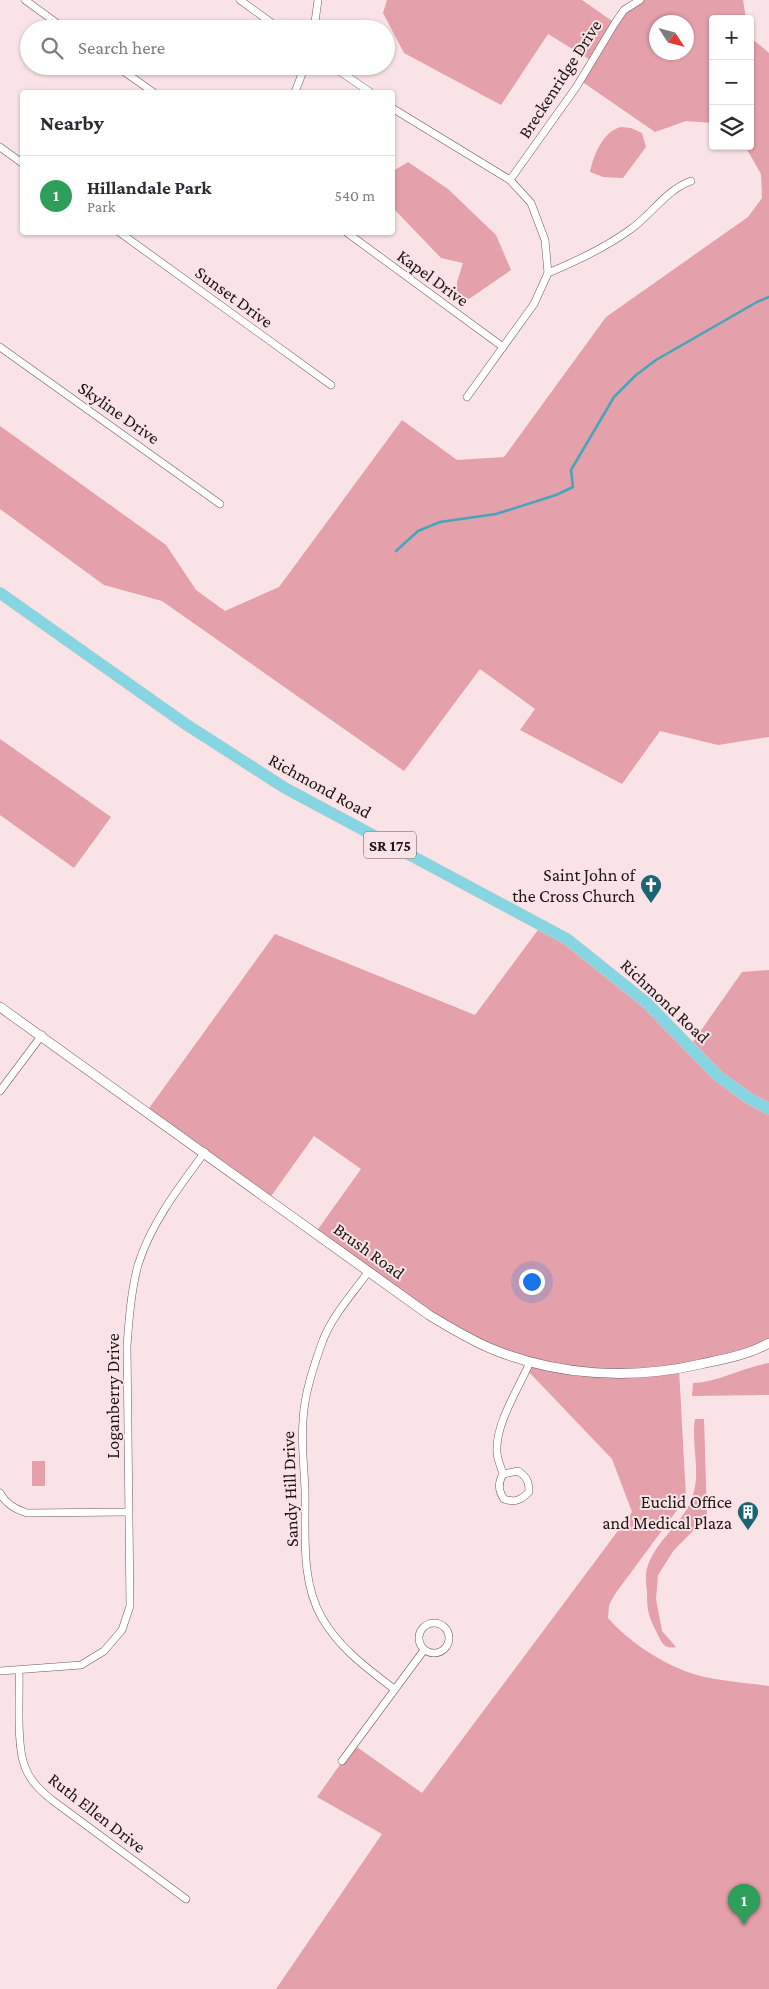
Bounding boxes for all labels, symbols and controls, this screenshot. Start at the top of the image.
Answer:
north arrow [649,15,694,60]
map controls [709,15,754,150]
button: + [709,15,754,60]
street label: Breckenridge Drive [514,16,606,142]
search box [20,20,395,75]
icon: search [38,34,66,62]
text: Search here [78,37,165,58]
button: − [709,60,754,105]
button: layers [709,105,754,150]
text: Nearby [40,111,104,135]
text: Hillandale Park [87,177,212,198]
text: 1 [53,187,59,204]
text: 540 m [334,187,375,204]
text: Park [87,198,115,215]
street label: Kapel Drive [394,245,473,311]
street label: Sunset Drive [191,262,277,332]
street label: Skyline Drive [75,378,164,448]
street label: Richmond Road [265,750,375,823]
road number: SR 175 [364,832,416,858]
place label: Saint John of the Cross Church [512,865,637,906]
church icon: Saint John of the Cross Church [639,873,663,904]
street label: Richmond Road [616,955,714,1048]
street label: Brush Road [330,1219,409,1284]
your location [519,1269,545,1295]
street label: Loganberry Drive [103,1333,123,1459]
street label: Sandy Hill Drive [278,1431,302,1547]
place label: Euclid Office and Medical Plaza [602,1492,732,1533]
building icon: Euclid Office and Medical Plaza [736,1500,760,1531]
street label: Ruth Ellen Drive [44,1769,150,1857]
pin: 1 [728,1884,760,1925]

